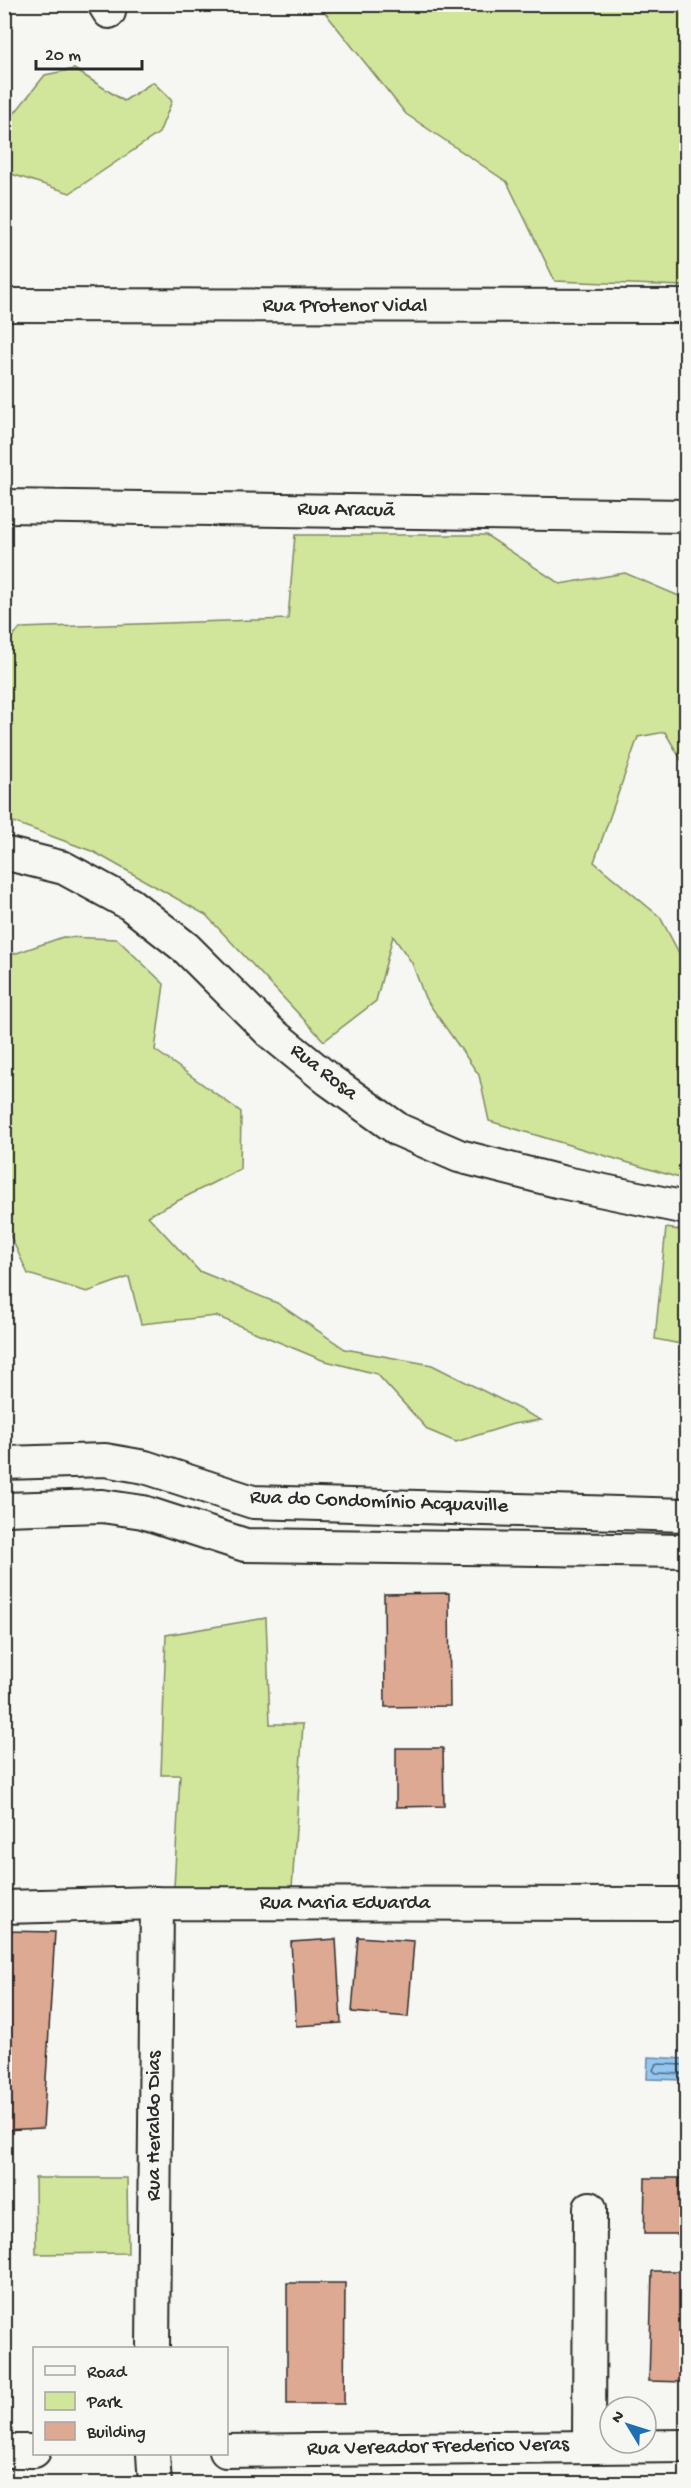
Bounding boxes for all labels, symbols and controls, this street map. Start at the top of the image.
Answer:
scale bar [36,33,142,71]
text: 20 m [45,46,81,67]
street label: Rua Protenor Vidal [263,295,427,320]
street label: Rua Aracuã [297,498,396,524]
street label: Rua Rosa [284,1039,363,1108]
street label: Rua do Condomínio Acquaville [249,1486,510,1520]
street label: Rua Maria Eduarda [260,1892,432,1917]
street label: Rua Heraldo Dias [143,2050,168,2201]
legend [33,2347,228,2455]
text: Road [87,2363,128,2384]
text: Park [86,2393,123,2414]
north arrow [598,2395,658,2455]
text: N [608,2408,630,2428]
text: Building [86,2423,146,2444]
street label: Rua Vereador Frederico Veras [307,2433,570,2463]

